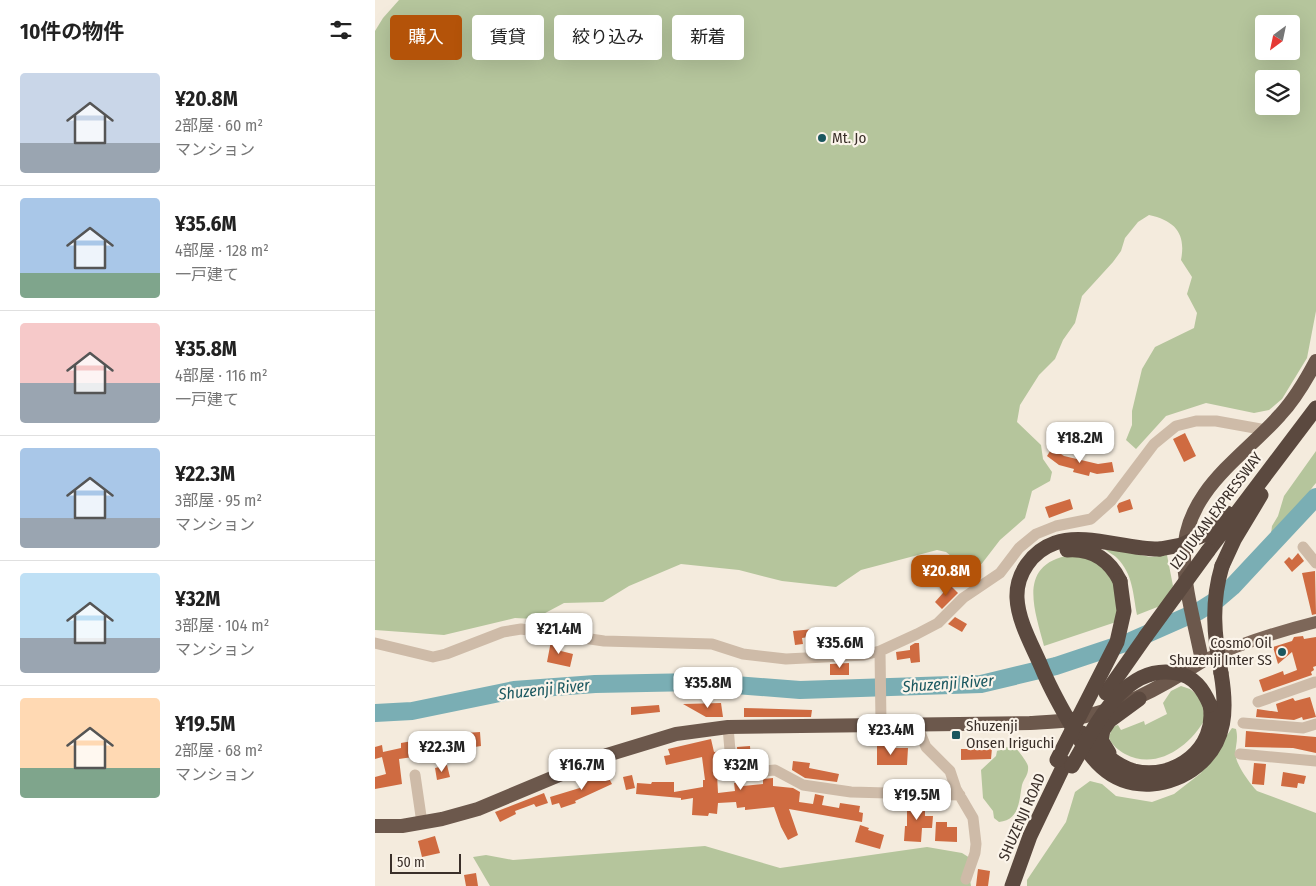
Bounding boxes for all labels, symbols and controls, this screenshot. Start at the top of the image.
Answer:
chip: 購入 [390,15,462,60]
chip: 賃貸 [472,15,544,60]
chip: 絞り込み [554,15,662,60]
chip: 新着 [672,15,744,60]
north arrow [1255,15,1300,60]
map controls [1255,15,1300,115]
icon: filters [327,16,355,44]
text: 10件の物件 [20,19,124,45]
button: layers [1255,70,1300,115]
text: ¥20.8M [175,86,238,112]
icon: home [60,93,120,153]
text: 2部屋 · 60 m² [175,116,263,135]
place label: Mt. Jo [832,129,866,147]
marker: Mt. Jo [816,132,828,144]
text: マンション [175,140,255,159]
text: ¥35.6M [175,211,237,237]
icon: home [60,218,120,278]
text: 4部屋 · 128 m² [175,241,269,260]
text: 一戸建て [175,265,239,284]
text: ¥35.8M [175,336,237,362]
icon: home [60,343,120,403]
text: 4部屋 · 116 m² [175,366,268,385]
text: 一戸建て [175,390,239,409]
pin: ¥18.2M [1039,422,1121,464]
text: ¥18.2M [1057,428,1103,447]
street label: IZU JUKAN EXPRESSWAY [1166,448,1266,573]
text: ¥22.3M [175,461,235,487]
icon: home [60,468,120,528]
text: 3部屋 · 95 m² [175,491,262,510]
text: マンション [175,515,255,534]
pin: ¥20.8M [905,554,987,597]
text: ¥20.8M [922,561,970,580]
text: ¥32M [175,586,220,612]
icon: home [60,593,120,653]
pin: ¥21.4M [518,612,600,655]
text: 3部屋 · 104 m² [175,616,269,635]
text: ¥21.4M [537,619,582,638]
pin: ¥35.6M [799,626,881,669]
text: ¥35.6M [817,633,863,652]
place label: Cosmo Oil Shuzenji Inter SS [1169,634,1272,669]
text: マンション [175,640,255,659]
marker: Cosmo Oil Shuzenji Inter SS [1276,646,1288,658]
pin: ¥35.8M [667,666,749,709]
water label: Shuzenji River [901,671,995,696]
text: ¥35.8M [684,673,732,692]
water label: Shuzenji River [497,675,591,704]
text: ¥19.5M [175,711,235,737]
pin: ¥23.4M [850,714,932,756]
place label: Shuzenji Onsen Iriguchi [966,717,1054,752]
icon: home [60,718,120,778]
text: ¥23.4M [868,720,914,739]
marker: Shuzenji Onsen Iriguchi [950,729,962,741]
pin: ¥22.3M [401,730,483,773]
text: ¥22.3M [419,737,465,756]
text: 2部屋 · 68 m² [175,741,263,760]
pin: ¥16.7M [541,748,623,791]
pin: ¥32M [711,748,771,791]
text: ¥16.7M [560,755,604,774]
text: ¥32M [724,755,758,774]
text: マンション [175,765,255,784]
street label: SHUZENJI ROAD [995,770,1049,864]
pin: ¥19.5M [876,778,958,821]
text: ¥19.5M [894,785,940,804]
scale bar [390,851,461,874]
text: 50 m [397,854,425,871]

